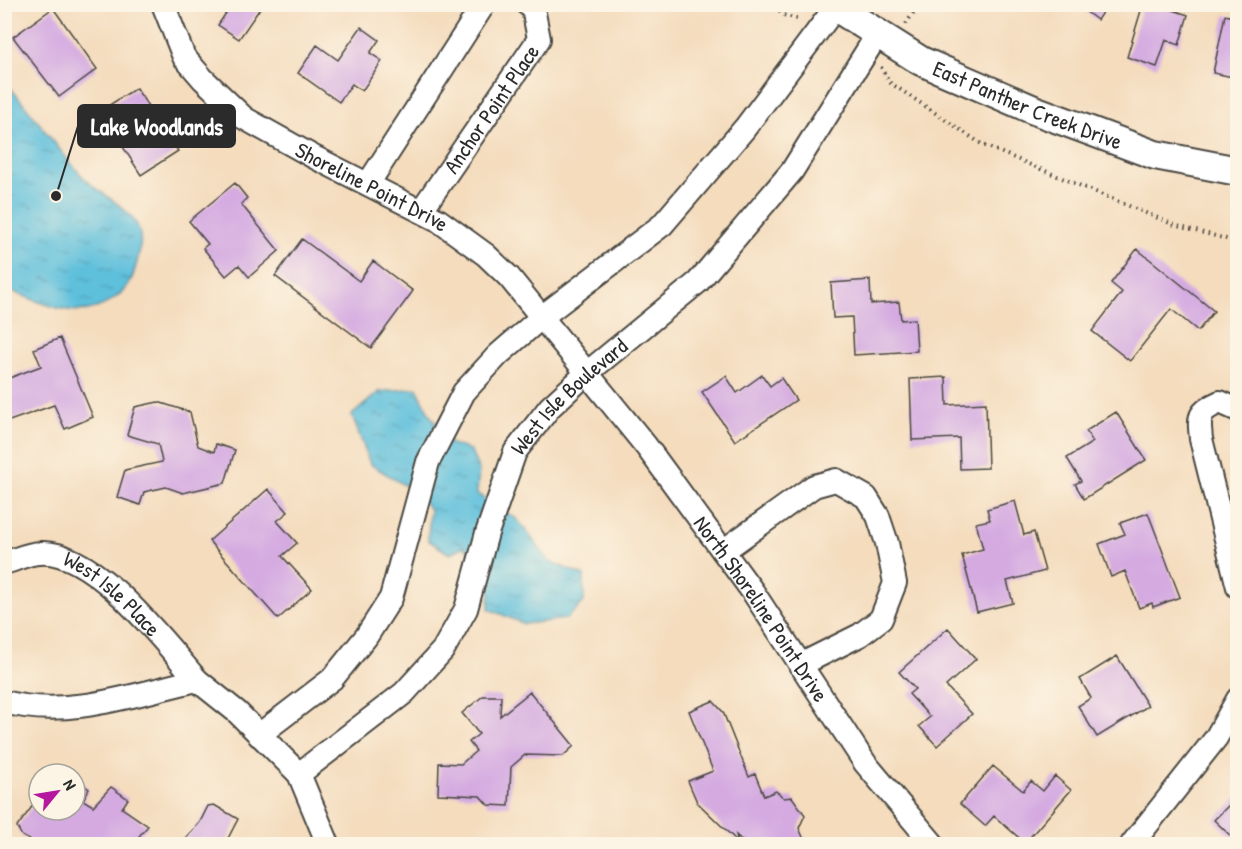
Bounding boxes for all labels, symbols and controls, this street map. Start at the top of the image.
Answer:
street label: Anchor Point Place [436,38,546,179]
street label: East Panther Creek Drive [929,53,1127,157]
callout: Lake Woodlands [78,105,235,147]
text: Lake Woodlands [91,110,223,142]
street label: Shoreline Point Drive [290,135,455,238]
street label: West Isle Boulevard [503,331,634,461]
street label: North Shoreline Point Drive [687,509,836,708]
street label: West Isle Place [59,543,168,643]
north arrow [27,762,87,822]
text: N [58,775,82,794]

